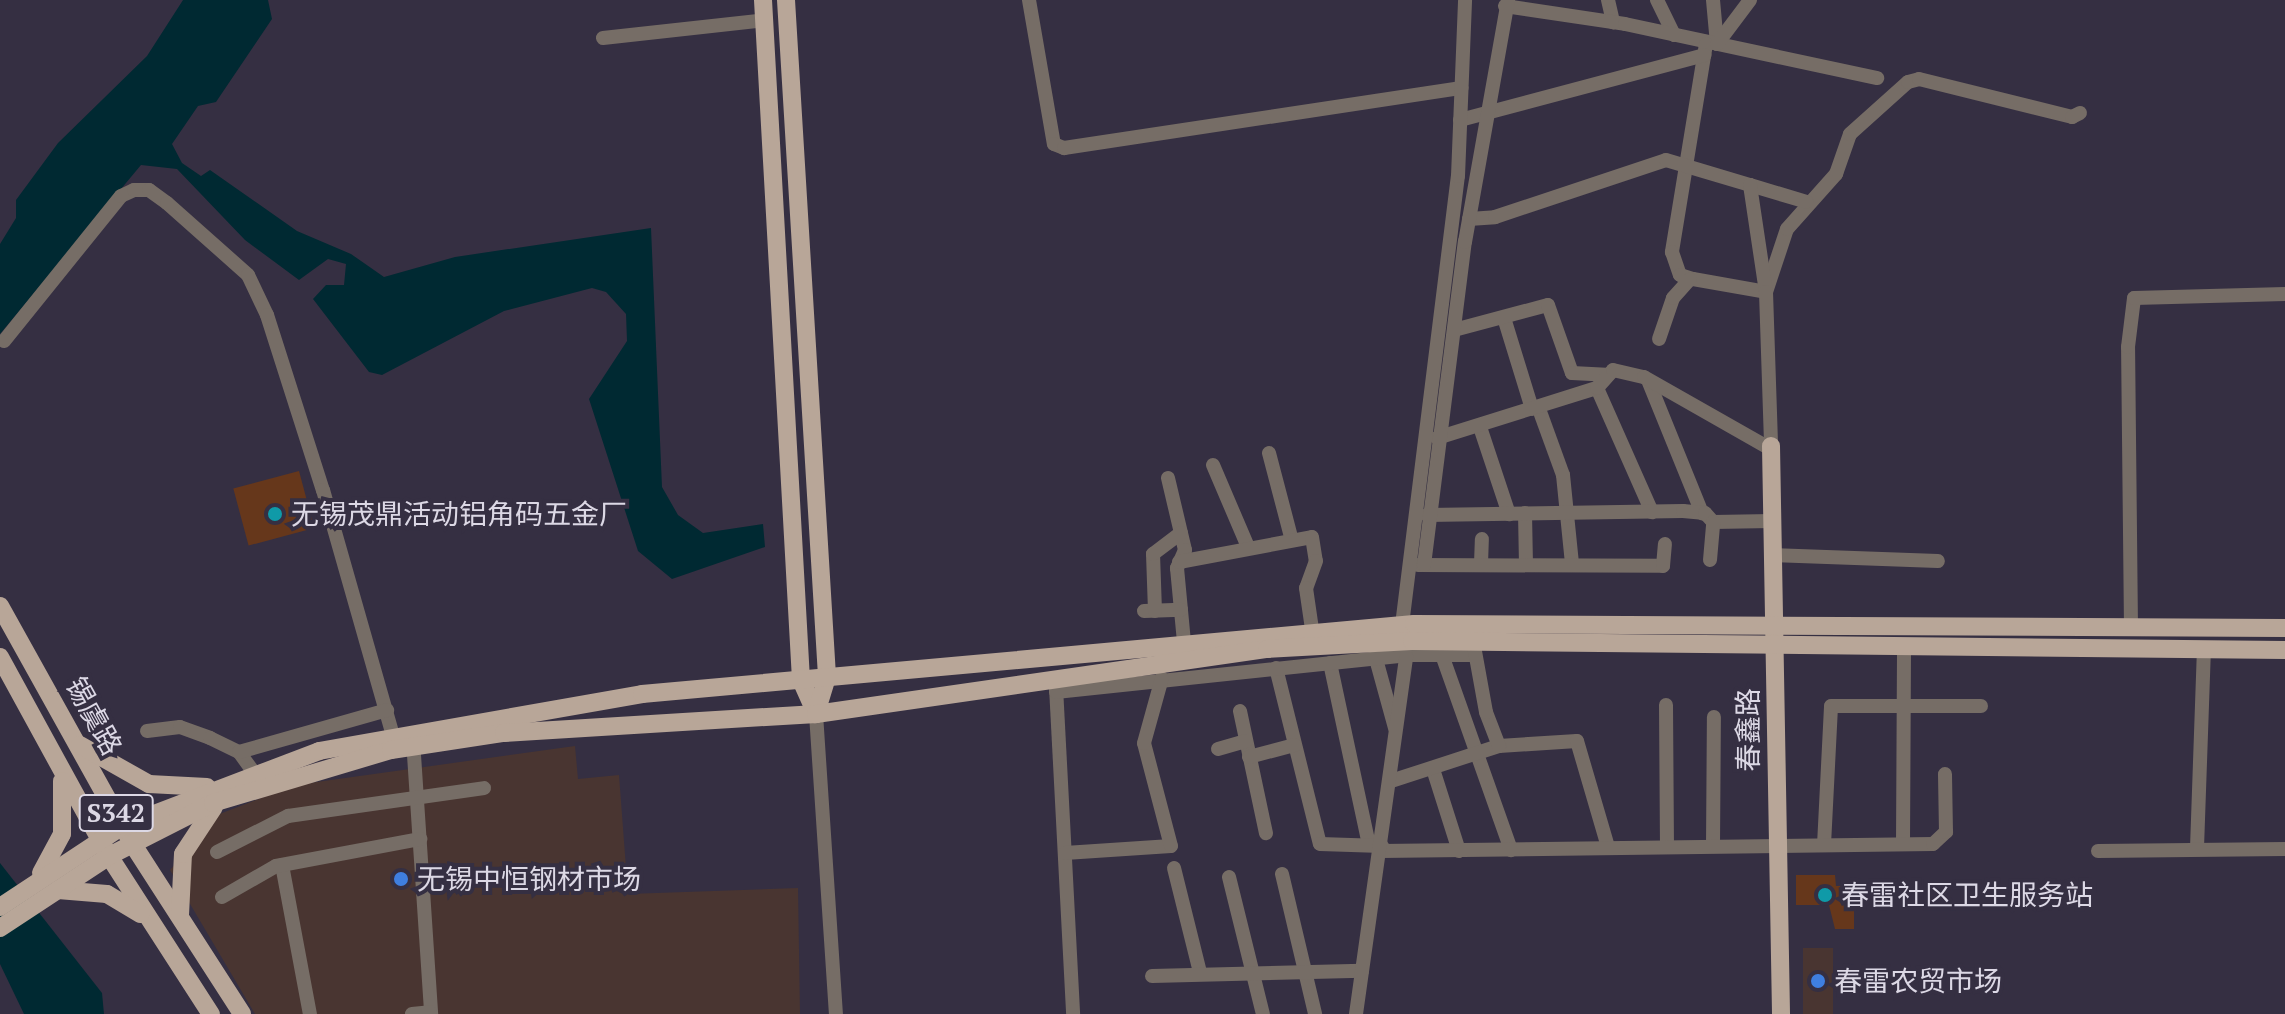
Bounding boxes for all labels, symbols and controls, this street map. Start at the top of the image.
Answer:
place label: 无锡茂鼎活动铝角码五金厂 [291,497,627,531]
marker: 无锡茂鼎活动铝角码五金厂 [266,505,284,523]
street label: 锡虞路 [59,671,129,761]
street label: 春鑫路 [1731,688,1765,772]
road number: S342 [78,791,154,835]
place label: 无锡中恒钢材市场 [417,862,641,896]
marker: 无锡中恒钢材市场 [392,870,410,888]
place label: 春雷社区卫生服务站 [1841,878,2093,912]
marker: 春雷社区卫生服务站 [1816,886,1834,904]
place label: 春雷农贸市场 [1834,964,2002,998]
marker: 春雷农贸市场 [1809,972,1827,990]

